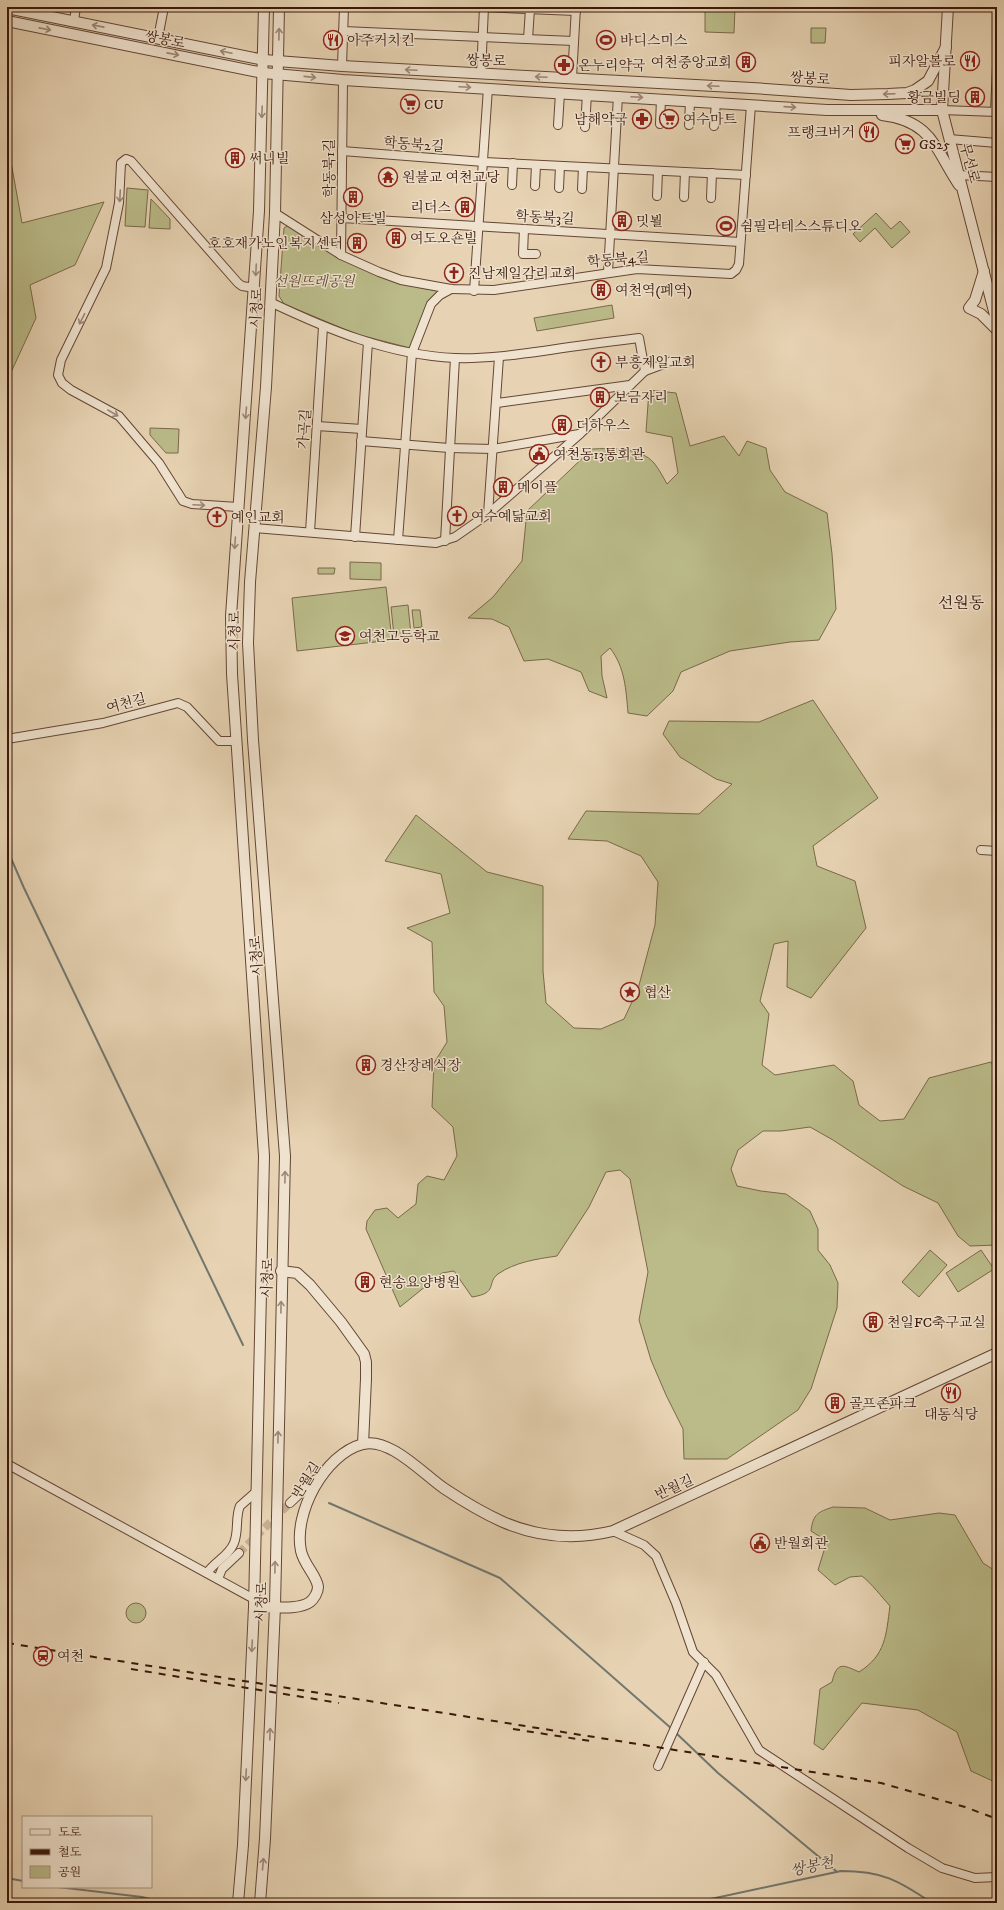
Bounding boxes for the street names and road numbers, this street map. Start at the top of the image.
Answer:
street label: 쌍봉로 [143,27,187,53]
street label: 쌍봉로 [465,51,507,71]
street label: 쌍봉로 [789,69,831,89]
street label: 학동북2길 [383,134,445,156]
street label: 학동북1길 [321,138,339,198]
street label: 무선로 [955,141,983,186]
street label: 학동북3길 [515,207,575,229]
street label: 학동북4길 [586,248,650,272]
street label: 시청로 [247,287,267,329]
street label: 가곡길 [295,408,315,450]
street label: 시청로 [226,610,244,651]
street label: 여천길 [104,690,148,718]
street label: 시청로 [247,935,267,977]
street label: 시청로 [258,1257,278,1299]
street label: 반월길 [288,1459,325,1503]
street label: 반월길 [652,1471,697,1505]
street label: 시청로 [252,1581,272,1623]

